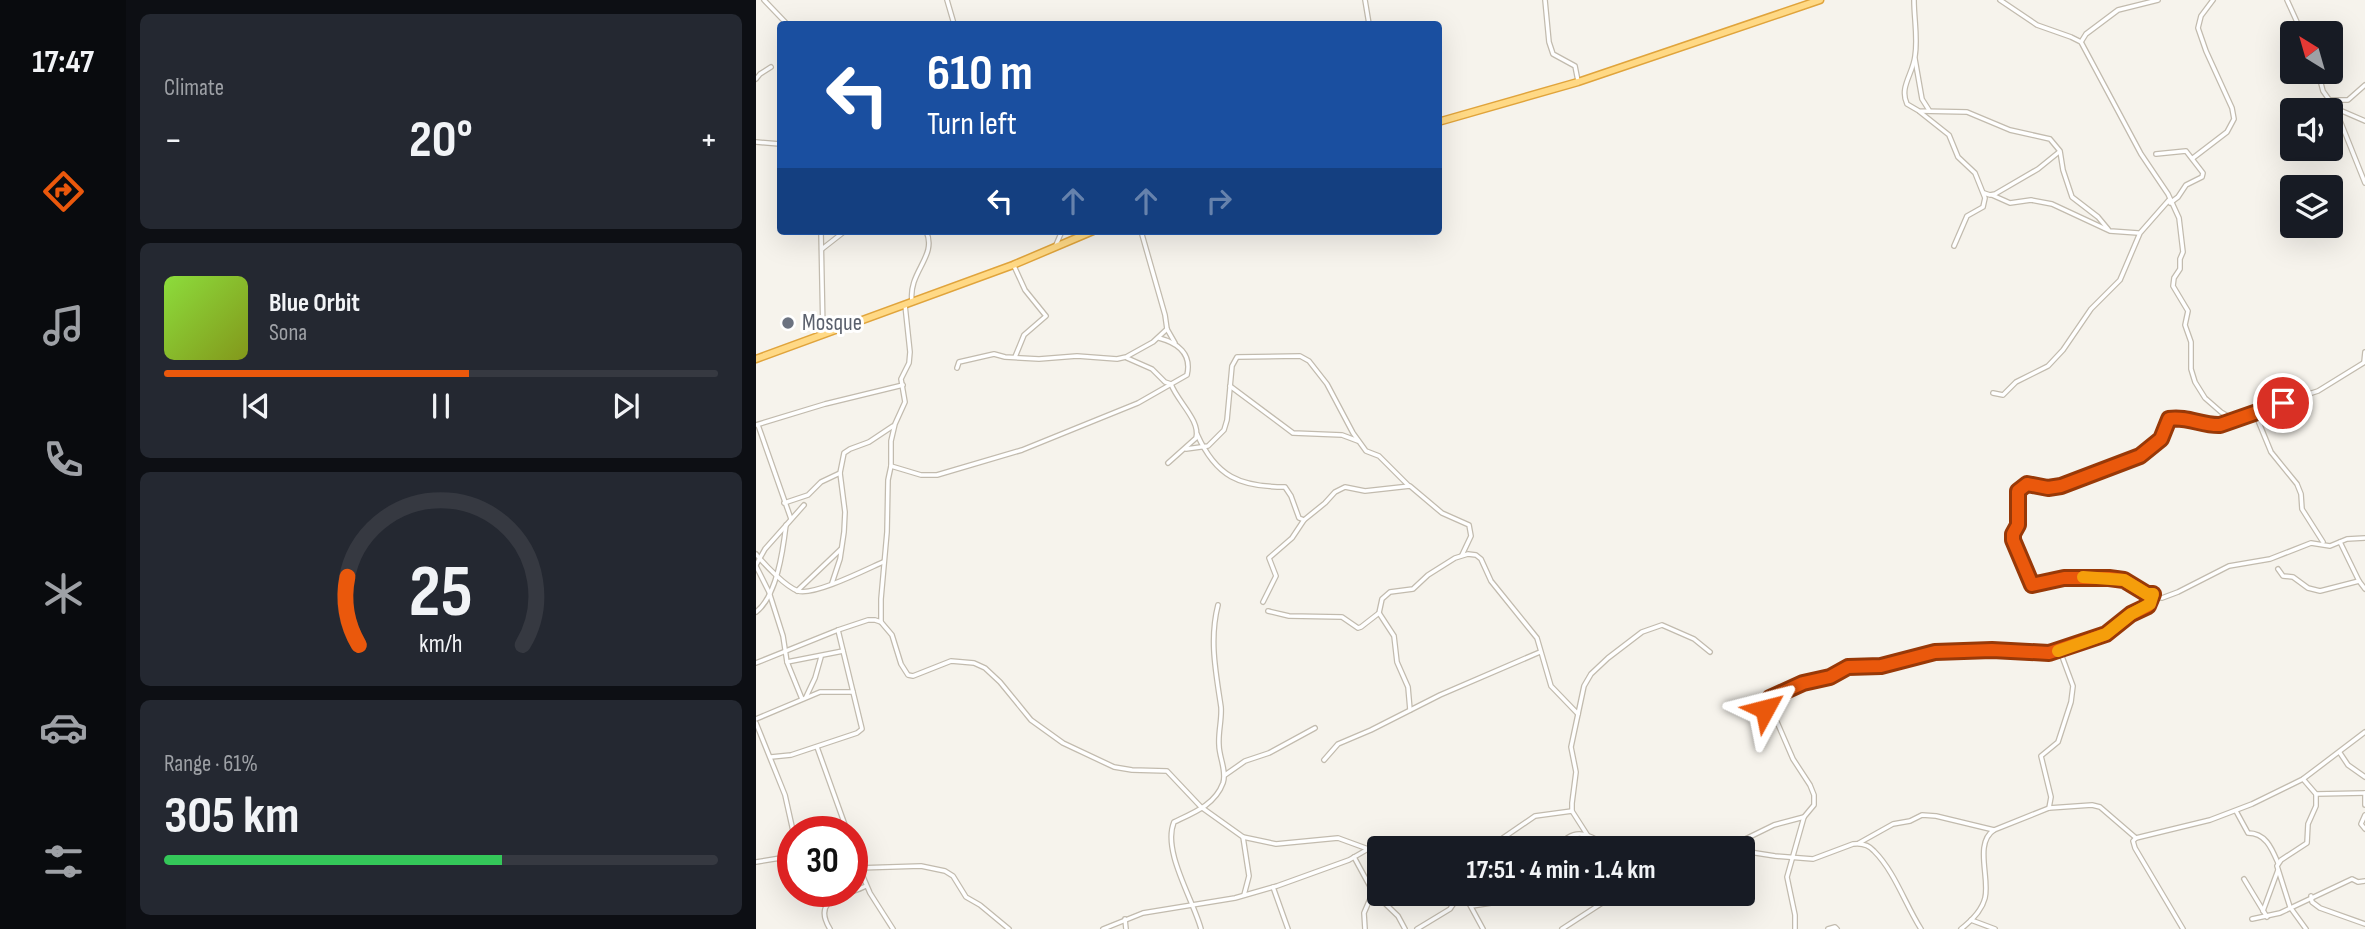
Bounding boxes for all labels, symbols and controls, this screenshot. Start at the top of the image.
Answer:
north arrow [2280,21,2343,84]
map controls [2280,21,2343,238]
text: 17:47 [32,43,94,82]
text: 610 m [927,45,1033,104]
icon: left [812,49,903,140]
text: Climate [164,74,224,102]
button: sound [2280,98,2343,161]
text: Turn left [927,105,1017,144]
text: 20° [409,109,473,172]
text: − [164,118,183,163]
text: + [699,118,718,163]
icon: directions [39,167,88,216]
button: layers [2280,175,2343,238]
icon: left [981,182,1019,220]
icon: ahead [1054,182,1092,220]
icon: ahead [1127,182,1165,220]
icon: right [1200,182,1238,220]
text: Blue Orbit [269,288,360,319]
icon: music [39,301,88,350]
place label: Mosque [802,309,862,337]
marker: Mosque [780,315,796,331]
text: Sona [269,319,307,347]
pin [2253,373,2313,433]
icon: arrive [2264,384,2302,422]
icon: previous [237,387,275,425]
icon: pause [422,387,460,425]
icon: next [607,387,645,425]
icon: phone [39,435,88,484]
text: 25 [409,549,473,637]
icon: climate [39,569,88,618]
text: km/h [419,629,463,660]
position arrow [1728,672,1802,746]
icon: car [39,703,88,752]
text: Range · 61% [164,750,258,778]
text: 305 km [164,785,299,848]
speed limit sign: 30 [777,816,868,907]
icon: filters [39,837,88,886]
text: 17:51 · 4 min · 1.4 km [1467,855,1655,886]

